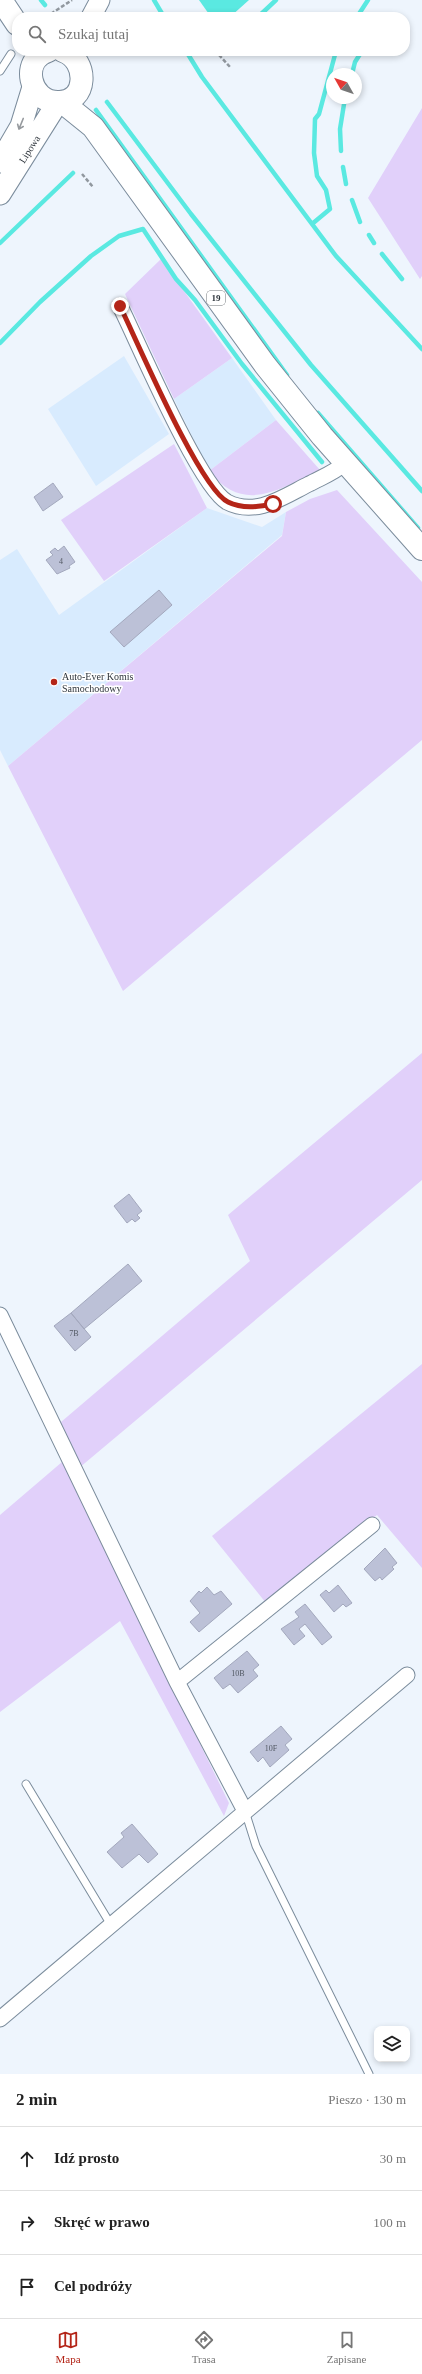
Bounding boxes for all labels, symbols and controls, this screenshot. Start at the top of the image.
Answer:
search box [12,12,410,56]
icon: search [26,23,48,45]
text: Szukaj tutaj [58,26,129,42]
north arrow [326,68,362,104]
one-way arrow [17,118,25,130]
street label: Lipowa [17,133,42,165]
road number: 19 [207,291,225,305]
route end [111,297,129,315]
route start [264,495,282,513]
house number: 4 [59,557,63,566]
place label: Auto-Ever Komis Samochodowy [62,671,133,694]
marker: Auto-Ever Komis Samochodowy [49,677,59,687]
house number: 7B [69,1329,79,1338]
house number: 10B [231,1669,245,1678]
house number: 10F [265,1744,278,1753]
map controls [374,2026,410,2062]
button: layers [374,2026,410,2062]
text: 2 min [16,2090,57,2109]
text: Pieszo · 130 m [328,2092,406,2107]
icon: ahead [16,2148,38,2170]
text: Idź prosto [54,2150,119,2166]
text: 30 m [380,2151,406,2166]
icon: right [16,2212,38,2234]
text: Skręć w prawo [54,2214,150,2230]
text: 100 m [373,2215,406,2230]
icon: arrive [16,2276,38,2298]
text: Cel podróży [54,2278,132,2294]
tab: Mapa [56,2329,81,2365]
tab: Trasa [192,2329,216,2365]
tab: Zapisane [327,2329,366,2365]

